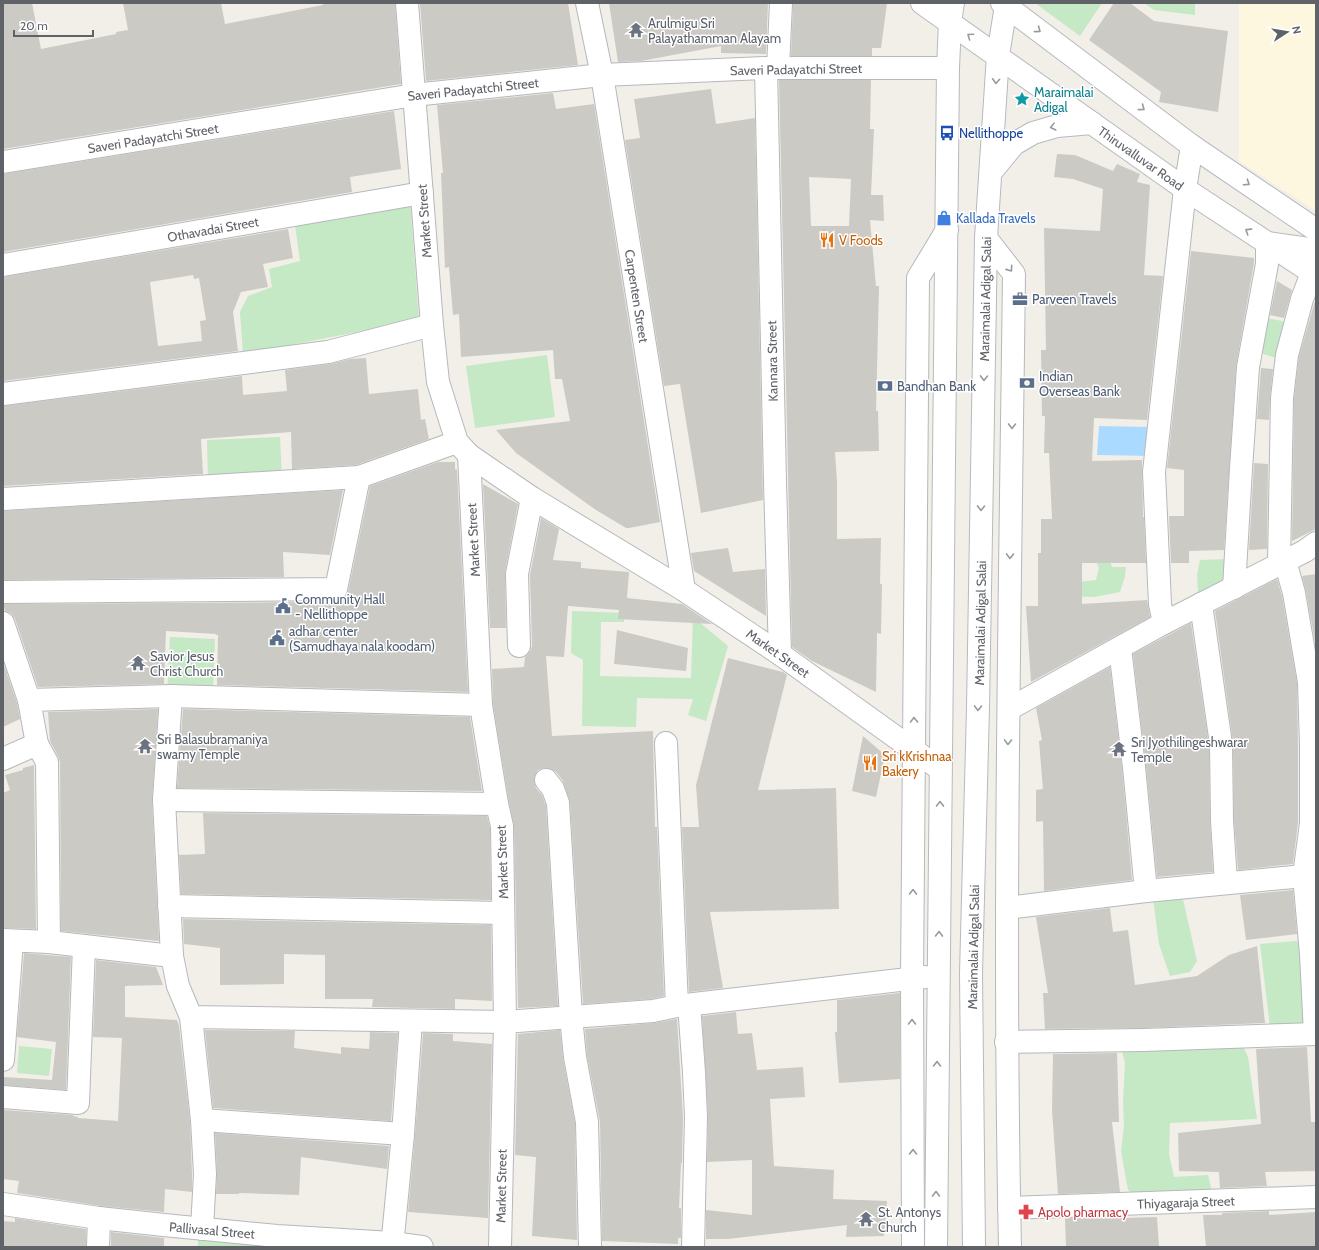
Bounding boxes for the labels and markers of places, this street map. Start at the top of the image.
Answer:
place label: Arulmigu Sri Palayathamman Alayam [648,15,781,46]
temple icon: Arulmigu Sri Palayathamman Alayam [627,21,645,39]
place label: Maraimalai Adigal [1034,84,1093,115]
place icon: Maraimalai Adigal [1013,90,1031,108]
bus stop icon: Nellithoppe [938,124,956,142]
place label: Nellithoppe [959,125,1024,141]
shop icon: Kallada Travels [935,209,953,227]
place label: Kallada Travels [956,210,1036,226]
restaurant icon: V Foods [818,231,836,249]
place label: V Foods [839,232,884,248]
office icon: Parveen Travels [1011,290,1029,308]
place label: Parveen Travels [1032,291,1117,307]
place label: Indian Overseas Bank [1039,368,1120,399]
bank icon: Indian Overseas Bank [1018,374,1036,392]
bank icon: Bandhan Bank [876,377,894,395]
place label: Bandhan Bank [897,378,976,394]
place label: Community Hall - Nellithoppe [295,591,385,622]
public building icon: Community Hall - Nellithoppe [274,597,292,615]
place label: adhar center (Samudhaya nala koodam) [289,623,435,654]
public building icon: adhar center (Samudhaya nala koodam) [268,629,286,647]
place label: Savior Jesus Christ Church [150,648,223,679]
temple icon: Savior Jesus Christ Church [129,654,147,672]
place label: Sri Balasubramaniya swamy Temple [157,731,268,762]
place label: Sri Jyothilingeshwarar Temple [1131,734,1249,765]
temple icon: Sri Balasubramaniya swamy Temple [136,737,154,755]
temple icon: Sri Jyothilingeshwarar Temple [1110,740,1128,758]
place label: Sri kKrishnaa Bakery [882,748,952,779]
restaurant icon: Sri kKrishnaa Bakery [861,754,879,772]
pharmacy icon: Apolo pharmacy [1017,1203,1035,1221]
place label: St. Antonys Church [878,1204,942,1235]
place label: Apolo pharmacy [1038,1204,1129,1220]
temple icon: St. Antonys Church [857,1210,875,1228]

